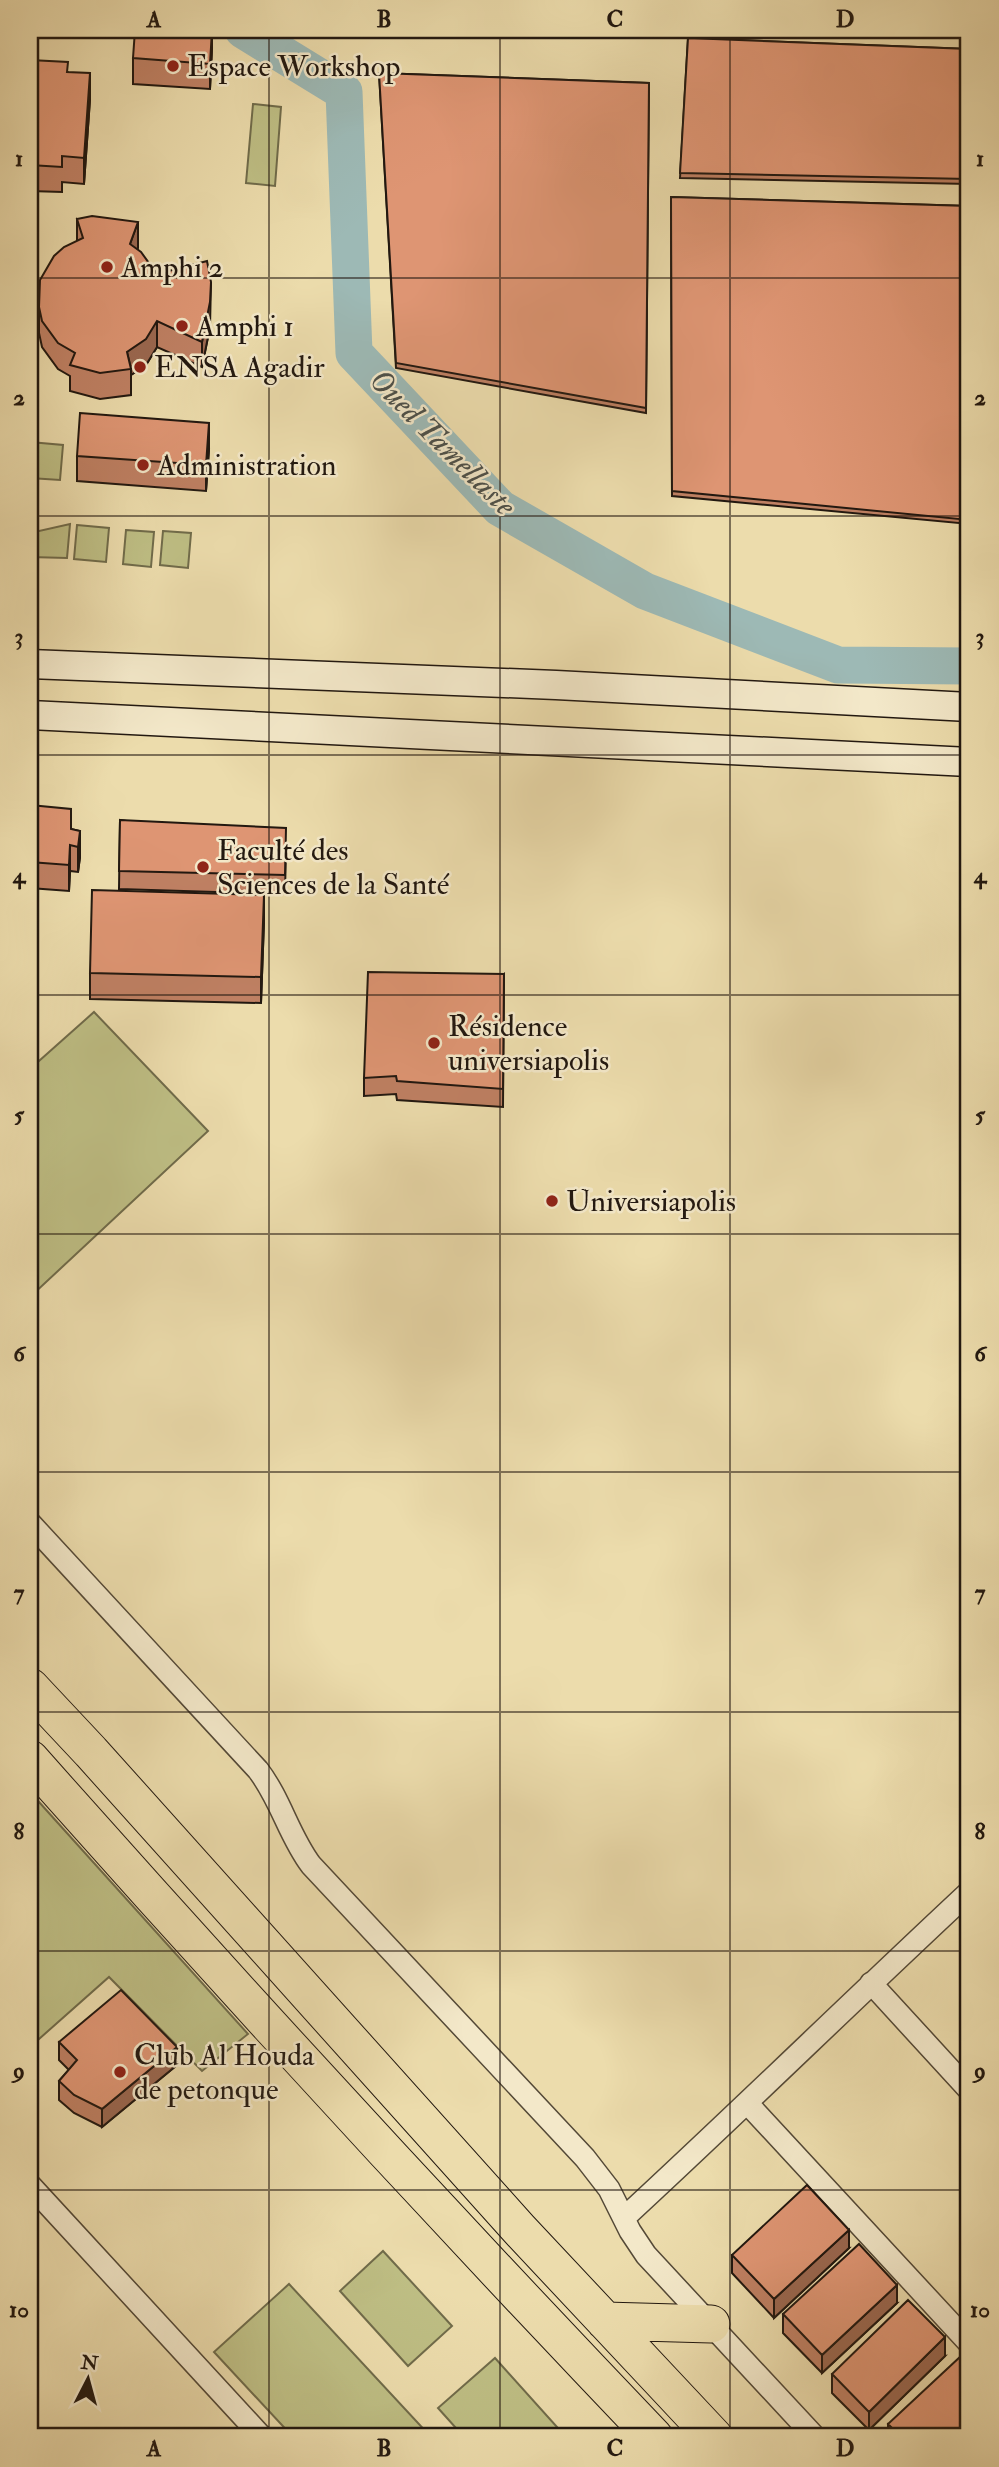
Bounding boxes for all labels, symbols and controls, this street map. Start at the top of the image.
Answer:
text: A [146,5,162,34]
text: B [376,5,392,34]
text: C [607,5,623,34]
text: D [836,5,854,34]
place label: Espace Workshop [187,48,400,85]
marker: Espace Workshop [165,58,181,74]
text: 1 [15,144,23,173]
text: 1 [976,144,984,173]
place label: Amphi 2 [120,249,223,286]
marker: Amphi 2 [99,259,115,275]
place label: Amphi 1 [195,308,294,345]
marker: Amphi 1 [174,318,190,334]
place label: ENSA Agadir [154,349,325,386]
marker: ENSA Agadir [132,359,148,375]
water label: Oued Tamellaste [360,361,525,525]
text: 2 [13,383,25,412]
text: 2 [974,383,986,412]
place label: Administration [156,447,337,484]
marker: Administration [135,457,151,473]
text: 3 [15,622,23,651]
text: 3 [976,622,984,651]
place label: Faculté des Sciences de la Santé [217,832,450,903]
marker: Faculté des Sciences de la Santé [195,859,211,875]
text: 4 [12,861,27,890]
text: 4 [973,861,988,890]
place label: Résidence universiapolis [448,1008,609,1079]
marker: Résidence universiapolis [426,1035,442,1051]
text: 5 [14,1100,25,1129]
text: 5 [975,1100,986,1129]
place label: Universiapolis [566,1183,736,1220]
marker: Universiapolis [544,1193,560,1209]
text: 6 [13,1339,27,1368]
text: 6 [974,1339,988,1368]
text: 7 [14,1578,25,1607]
text: 7 [975,1578,986,1607]
text: 8 [14,1817,25,1846]
text: 8 [975,1817,986,1846]
place label: Club Al Houda de petonque [134,2037,315,2108]
text: 9 [11,2056,25,2085]
text: 9 [972,2056,986,2085]
marker: Club Al Houda de petonque [112,2064,128,2080]
text: 10 [9,2295,29,2324]
text: 10 [970,2295,990,2324]
north arrow [52,2344,122,2414]
text: N [79,2350,100,2376]
text: A [146,2434,162,2463]
text: B [376,2434,392,2463]
text: C [607,2434,623,2463]
text: D [836,2434,854,2463]

